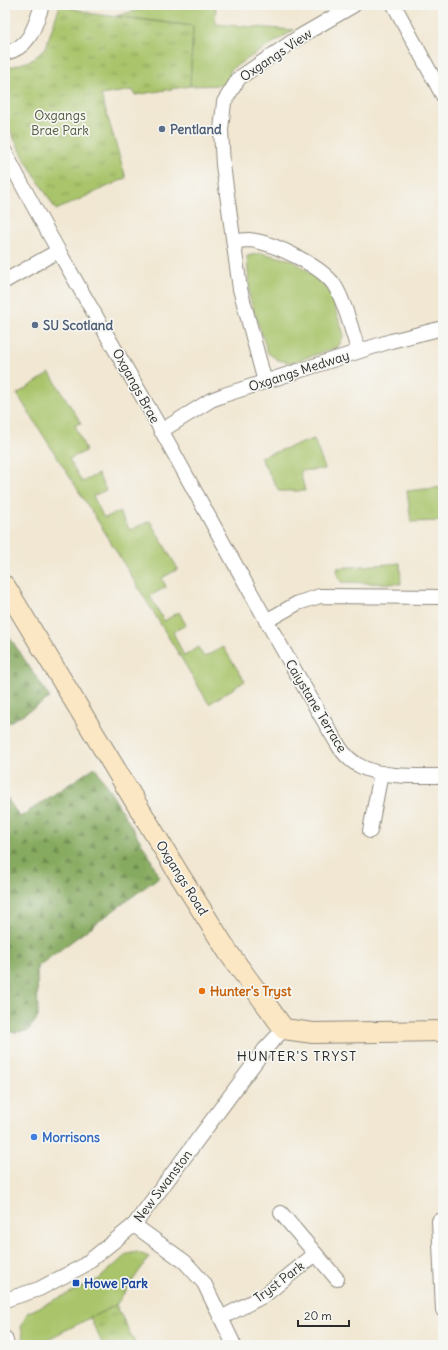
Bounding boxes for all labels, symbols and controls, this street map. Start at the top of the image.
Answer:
street label: Oxgangs View [237,25,315,85]
park label: Oxgangs Brae Park [31,107,89,139]
place label: Pentland [170,121,222,138]
marker: Pentland [157,124,167,134]
place label: SU Scotland [43,317,113,334]
marker: SU Scotland [30,320,40,330]
street label: Oxgangs Brae [108,346,164,426]
street label: Oxgangs Medway [247,347,351,395]
street label: Caiystane Terrace [282,656,350,756]
street label: Oxgangs Road [152,837,212,919]
place label: Hunter's Tryst [210,983,292,1000]
marker: Hunter's Tryst [197,986,207,996]
district label: HUNTER'S TRYST [237,1047,357,1065]
place label: Morrisons [42,1129,100,1146]
marker: Morrisons [29,1132,39,1142]
street label: New Swanston [130,1146,196,1226]
street label: Tryst Park [250,1257,308,1306]
place label: Howe Park [84,1275,148,1292]
marker: Howe Park [71,1278,81,1288]
scale bar [298,1302,349,1328]
text: 20 m [304,1308,332,1323]

